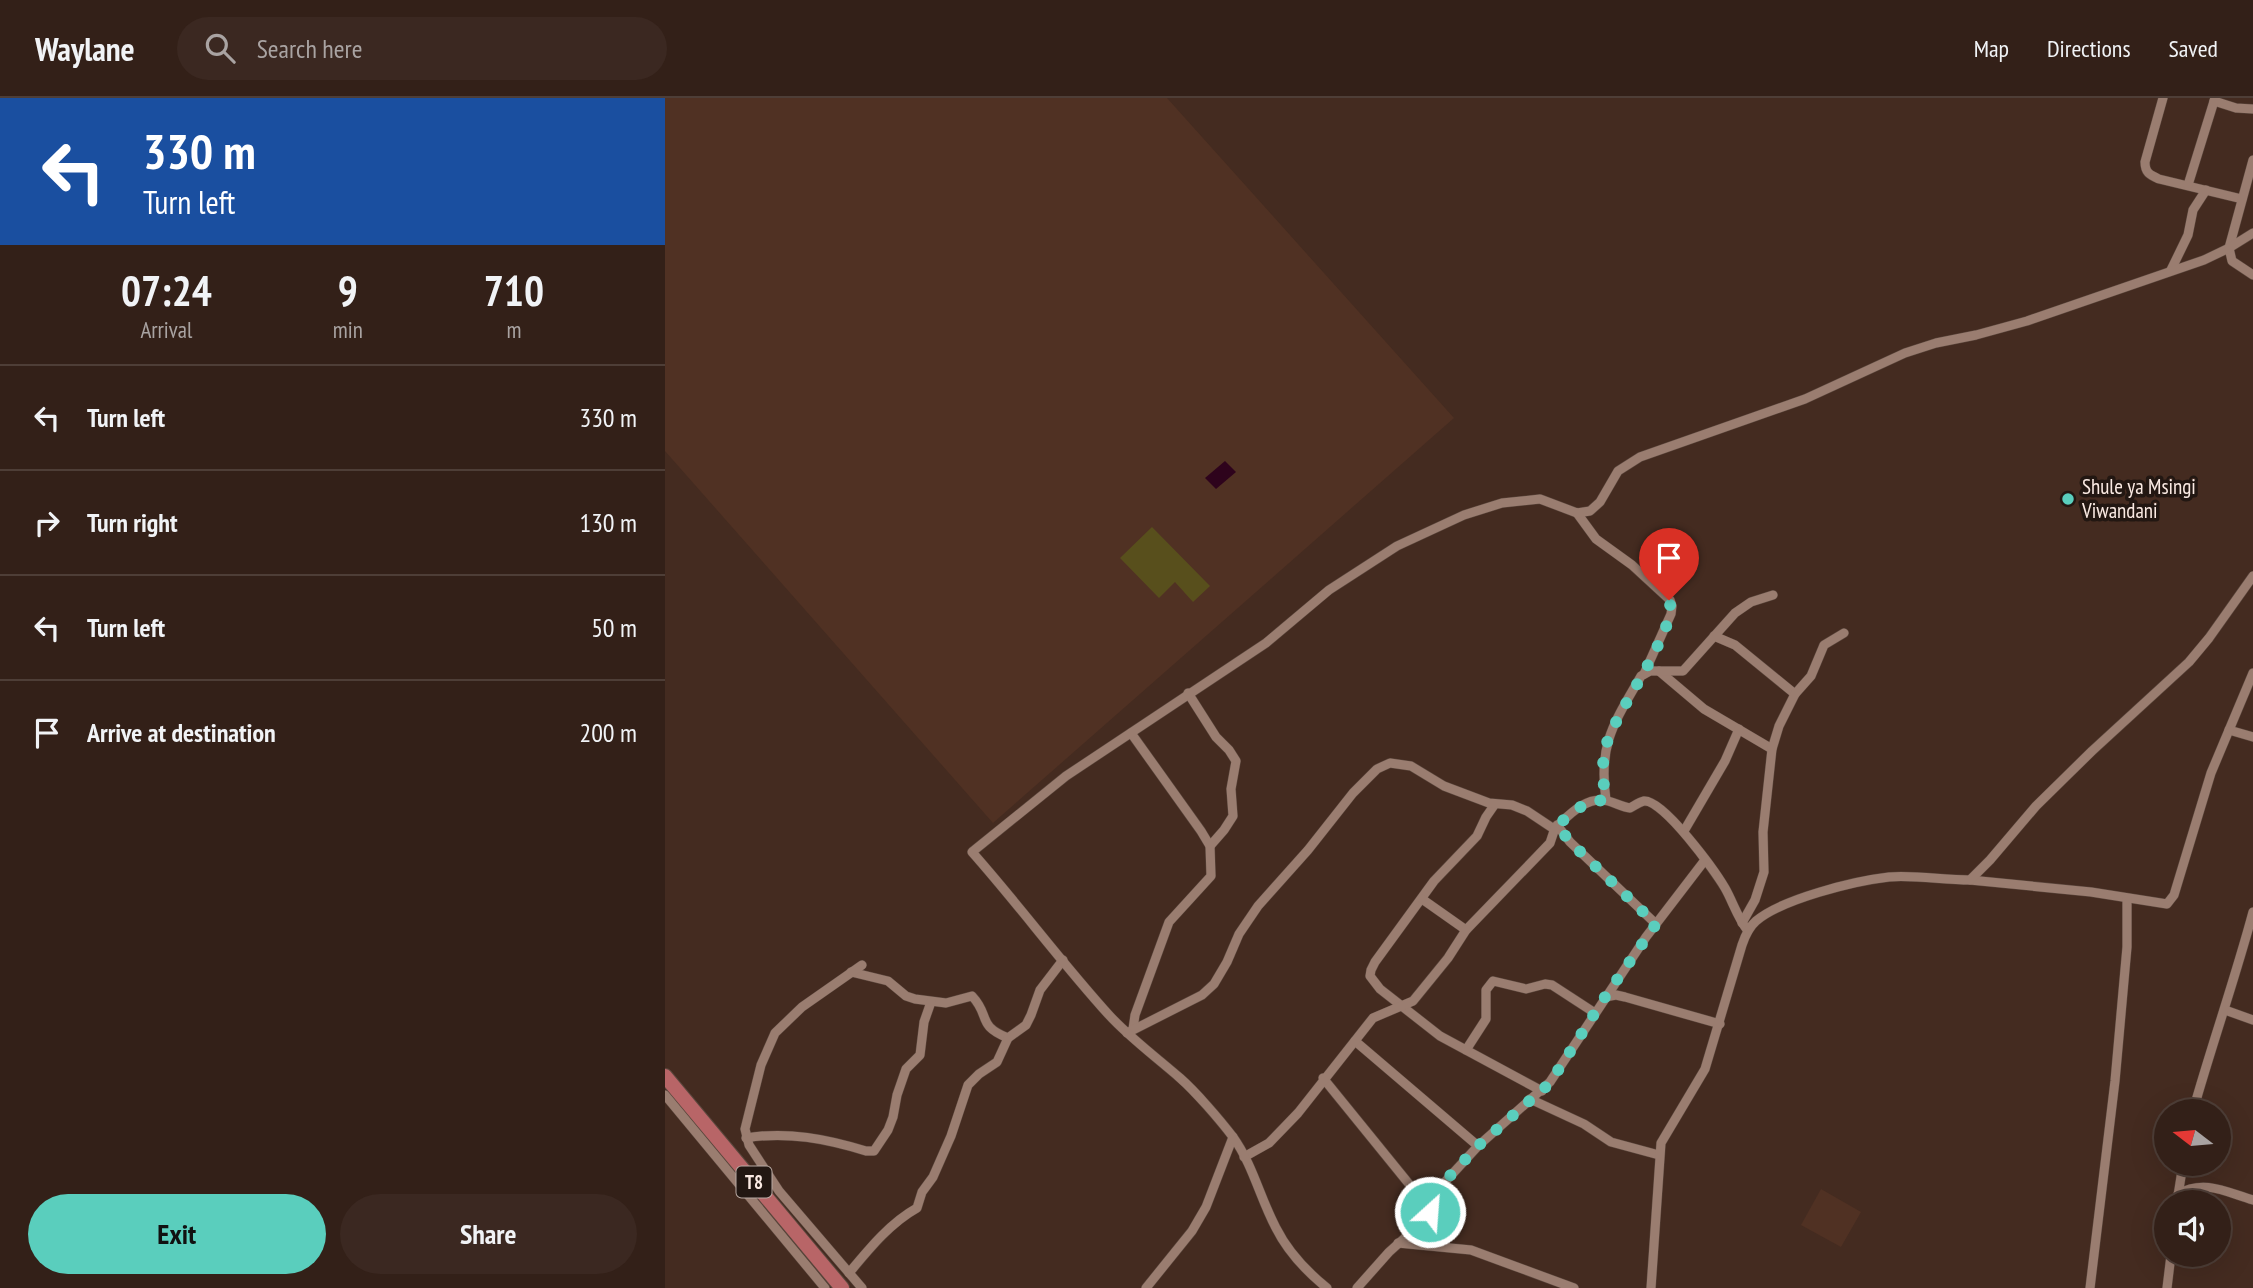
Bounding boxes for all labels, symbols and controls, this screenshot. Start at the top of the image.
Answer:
search box [177,17,667,80]
text: Waylane [35,27,135,70]
icon: search [201,29,239,67]
text: Search here [257,32,362,65]
text: Map [1974,33,2009,64]
text: Directions [2047,33,2131,64]
text: Saved [2169,33,2218,64]
text: 330 m [143,119,256,183]
icon: left [28,126,119,217]
text: Turn left [143,181,235,223]
text: 07:24 [121,263,212,318]
text: 9 [338,263,358,318]
text: 710 [484,263,544,318]
text: Arrival [140,315,192,344]
text: min [333,315,363,344]
text: m [506,315,521,344]
icon: left [28,399,66,437]
text: Turn left [87,401,165,434]
text: 330 m [579,401,637,434]
place label: Shule ya Msingi Viwandani [2081,473,2196,524]
marker: Shule ya Msingi Viwandani [2060,491,2076,507]
icon: right [28,504,66,542]
text: Turn right [87,506,178,539]
text: 130 m [579,506,637,539]
pin [1639,528,1699,600]
icon: arrive [1650,539,1688,577]
icon: left [28,609,66,647]
text: Turn left [87,611,165,644]
text: 50 m [591,611,637,644]
icon: arrive [28,714,66,752]
text: Arrive at destination [87,716,276,749]
text: 200 m [579,716,637,749]
north arrow [2154,1099,2231,1176]
map controls [2154,1099,2231,1267]
road number: T8 [737,1166,771,1198]
position arrow [1393,1175,1467,1249]
button: sound [2154,1190,2231,1267]
button: Exit [28,1194,326,1274]
button: Share [340,1194,637,1274]

